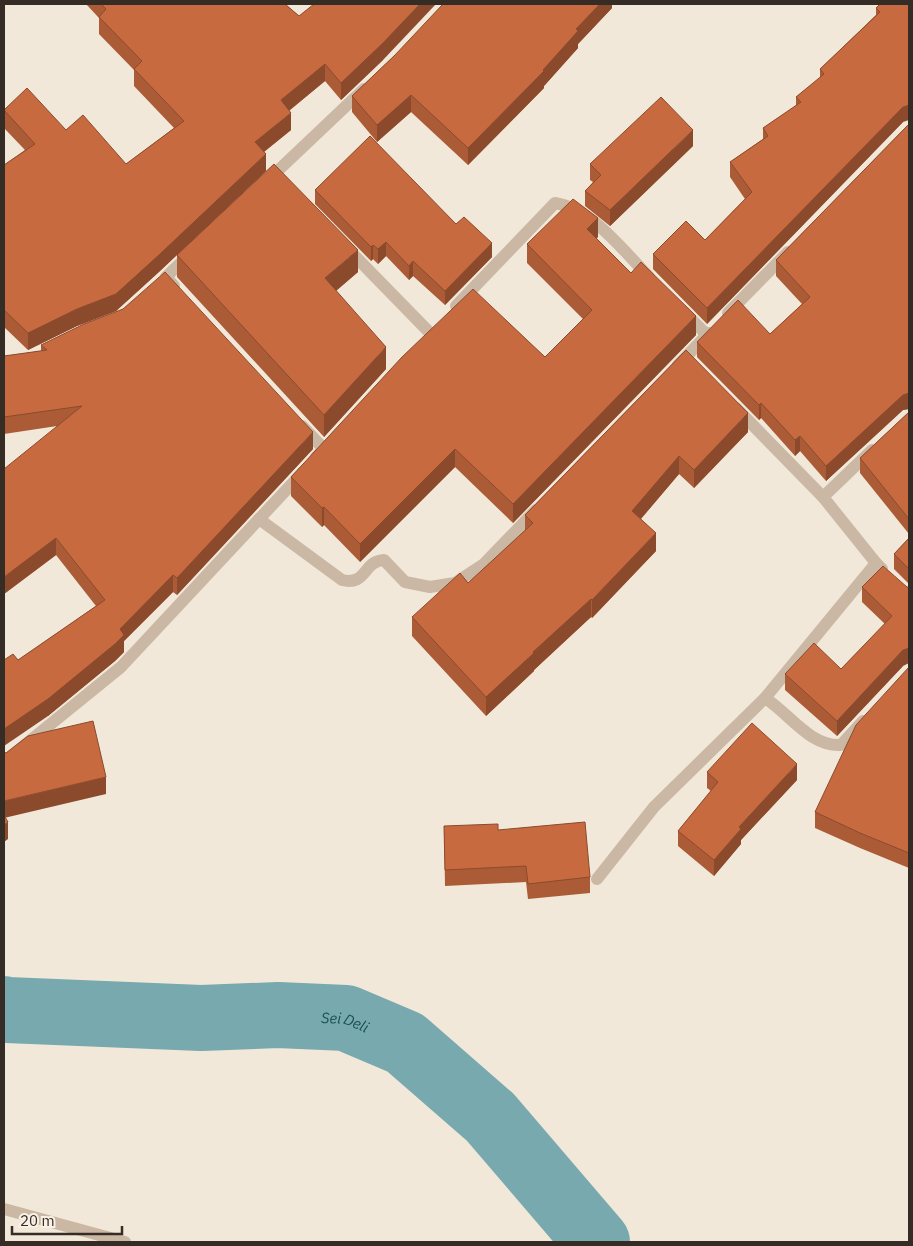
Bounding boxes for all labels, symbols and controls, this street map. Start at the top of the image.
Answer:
water label: Sei Deli [321,1007,372,1036]
scale bar [12,1204,122,1236]
text: 20 m [20,1211,55,1230]

